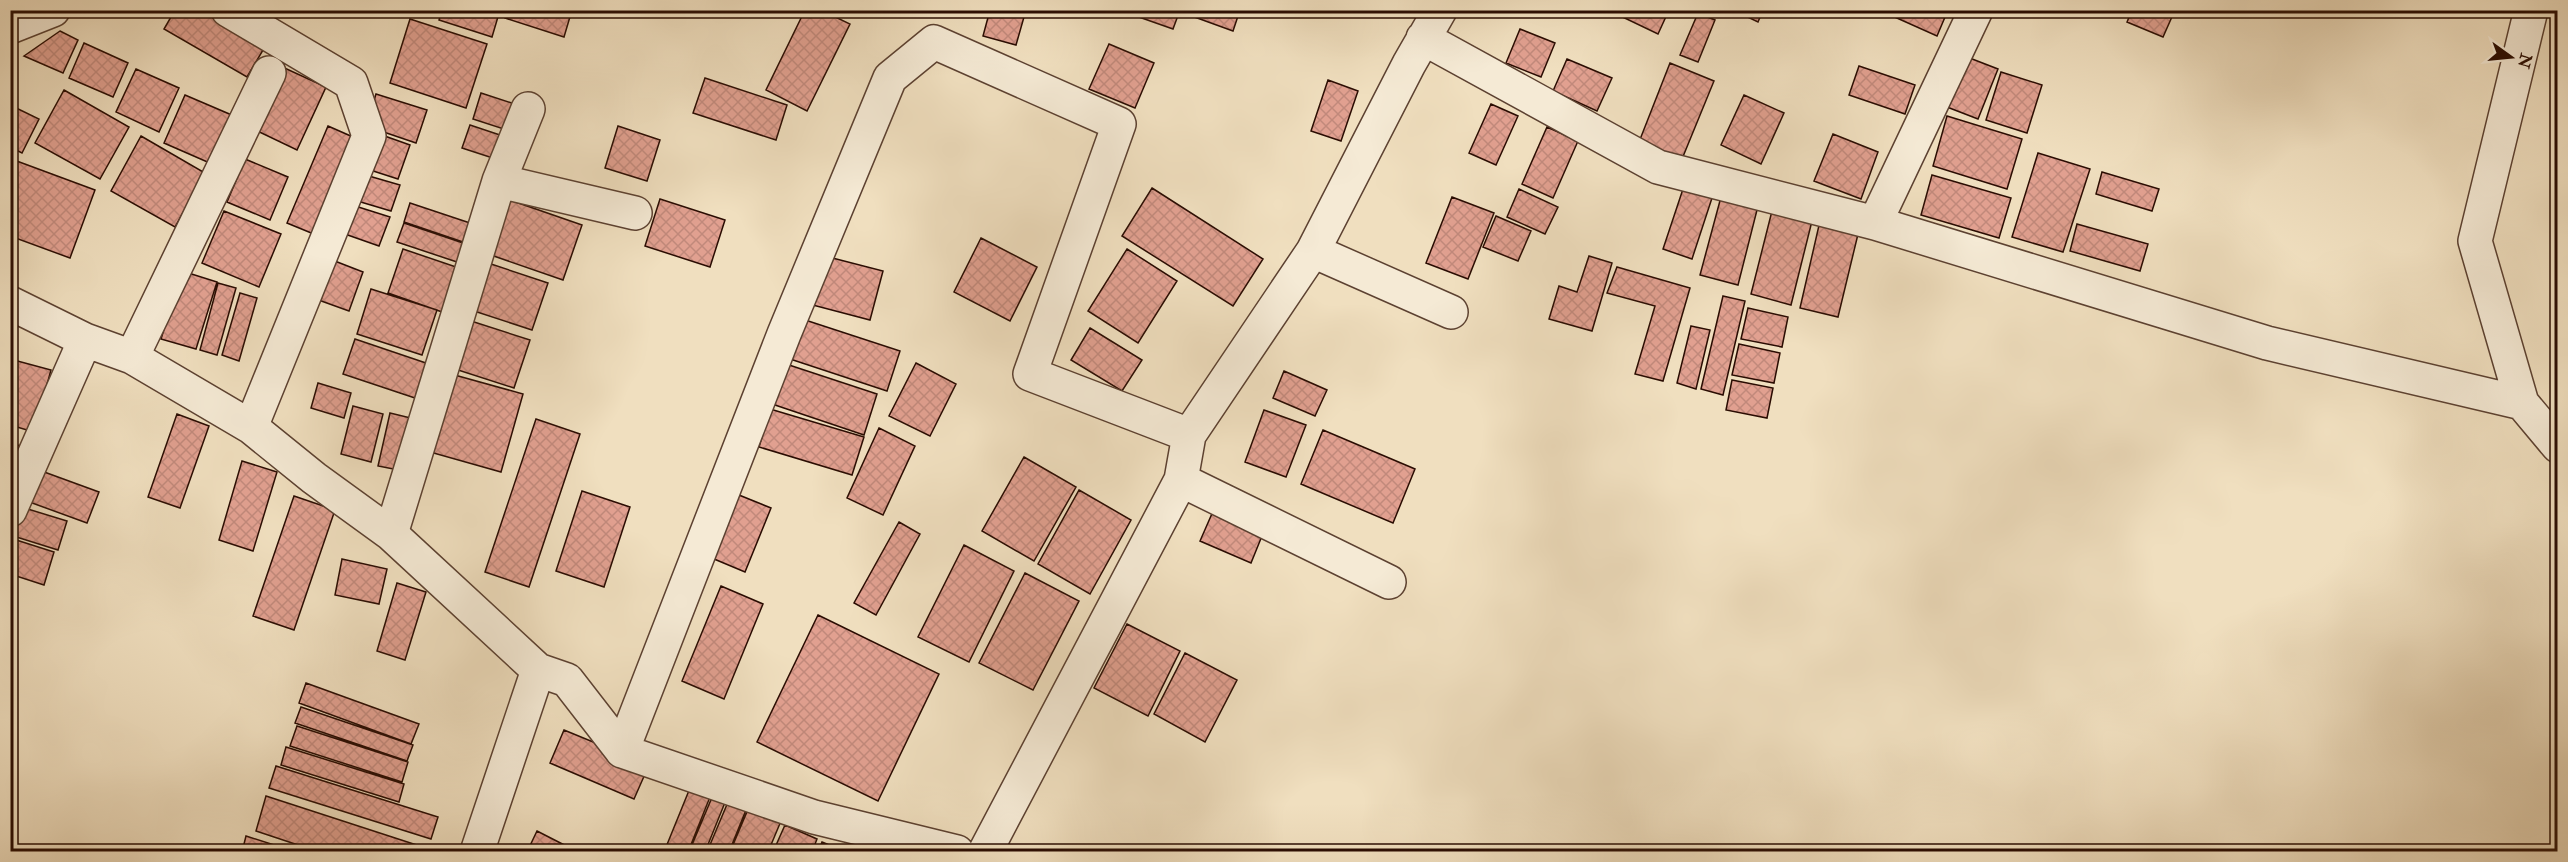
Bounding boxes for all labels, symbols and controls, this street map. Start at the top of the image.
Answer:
north arrow [2481,27,2541,87]
text: N [2513,50,2536,71]

